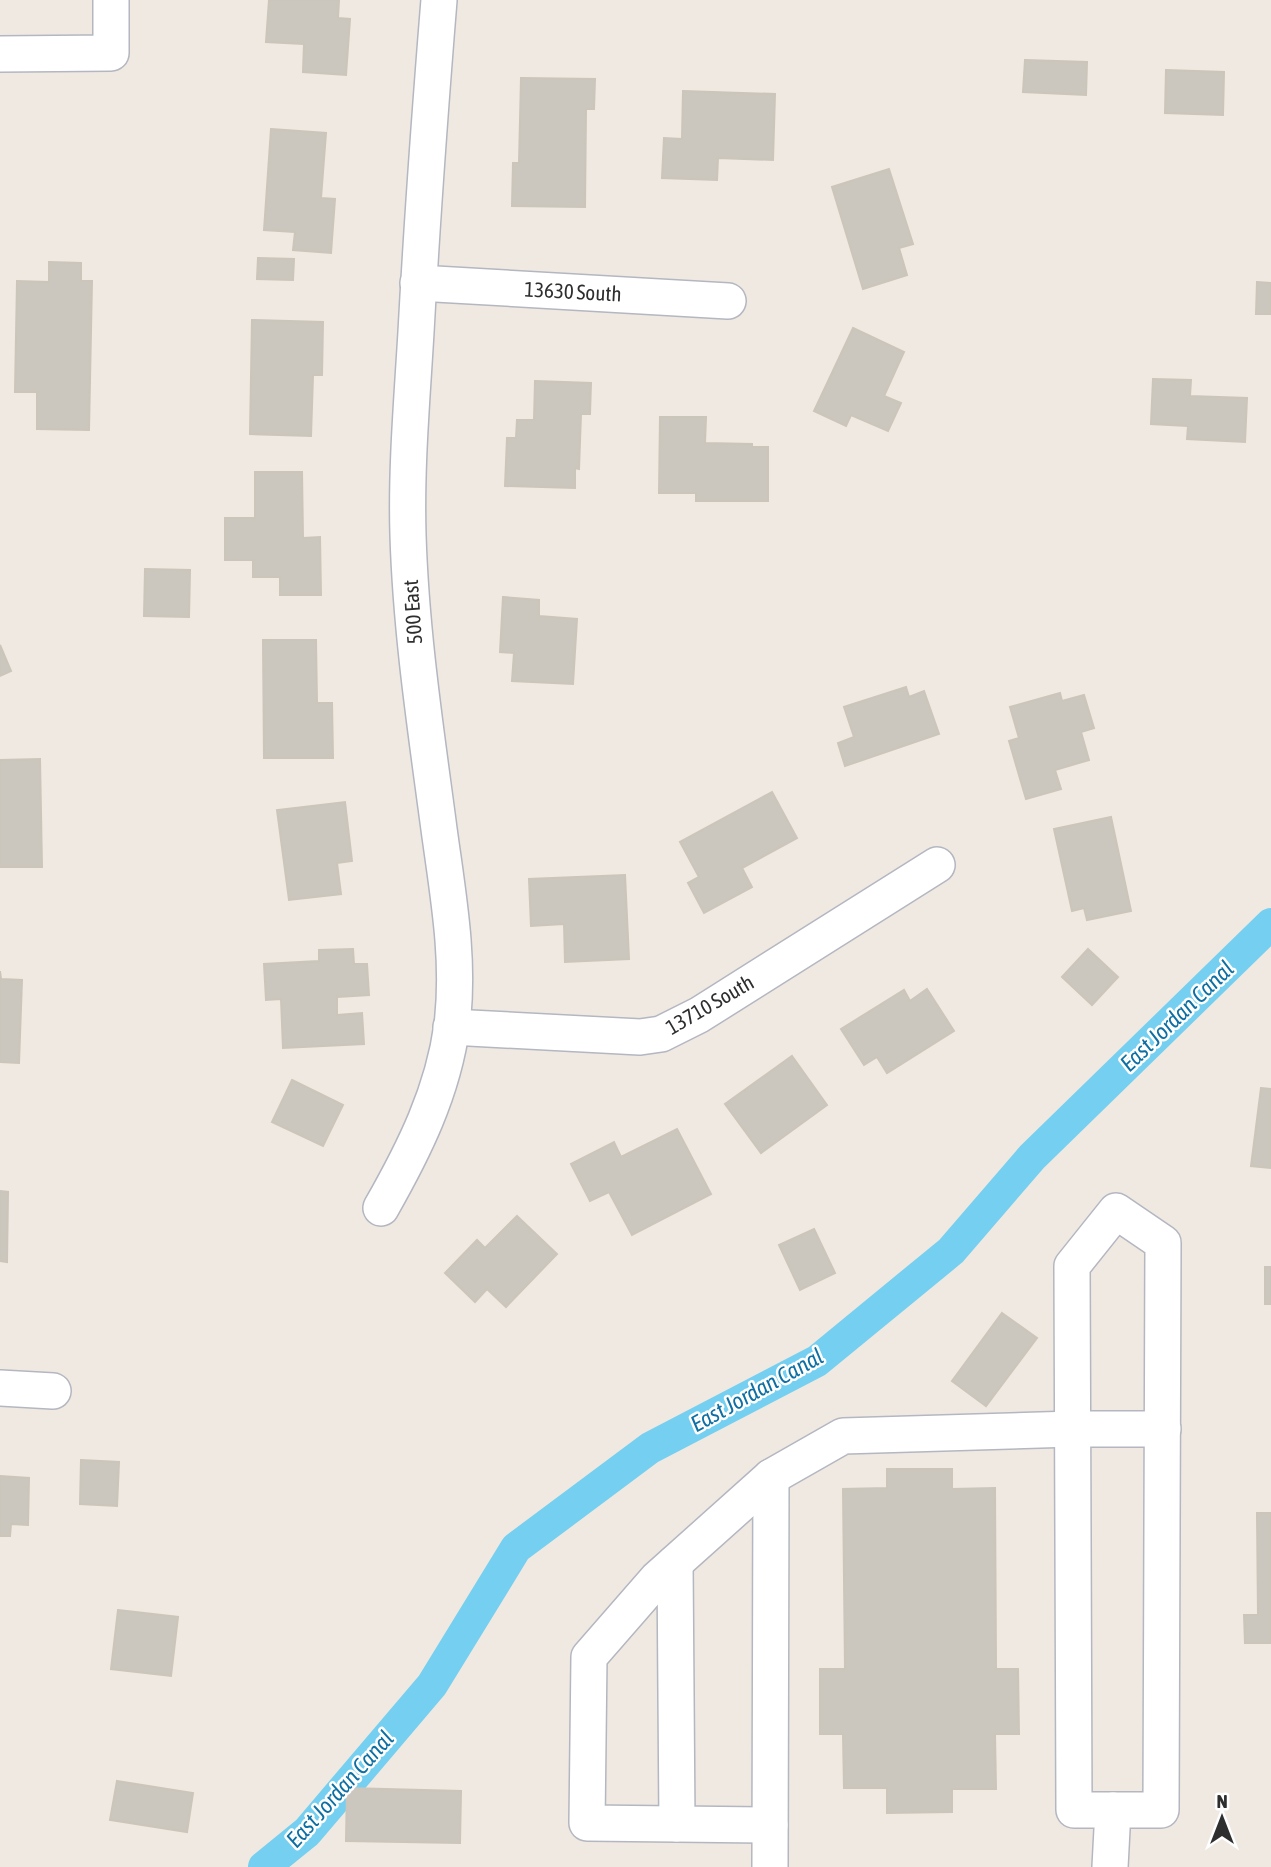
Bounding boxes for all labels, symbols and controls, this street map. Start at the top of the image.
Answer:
street label: 13630 South [524,276,622,306]
street label: 500 East [398,579,426,645]
water label: East Jordan Canal [1115,955,1239,1077]
street label: 13710 South [661,969,758,1039]
water label: East Jordan Canal [686,1343,828,1437]
water label: East Jordan Canal [281,1725,399,1853]
north arrow [1187,1783,1257,1853]
text: N [1216,1790,1228,1812]

